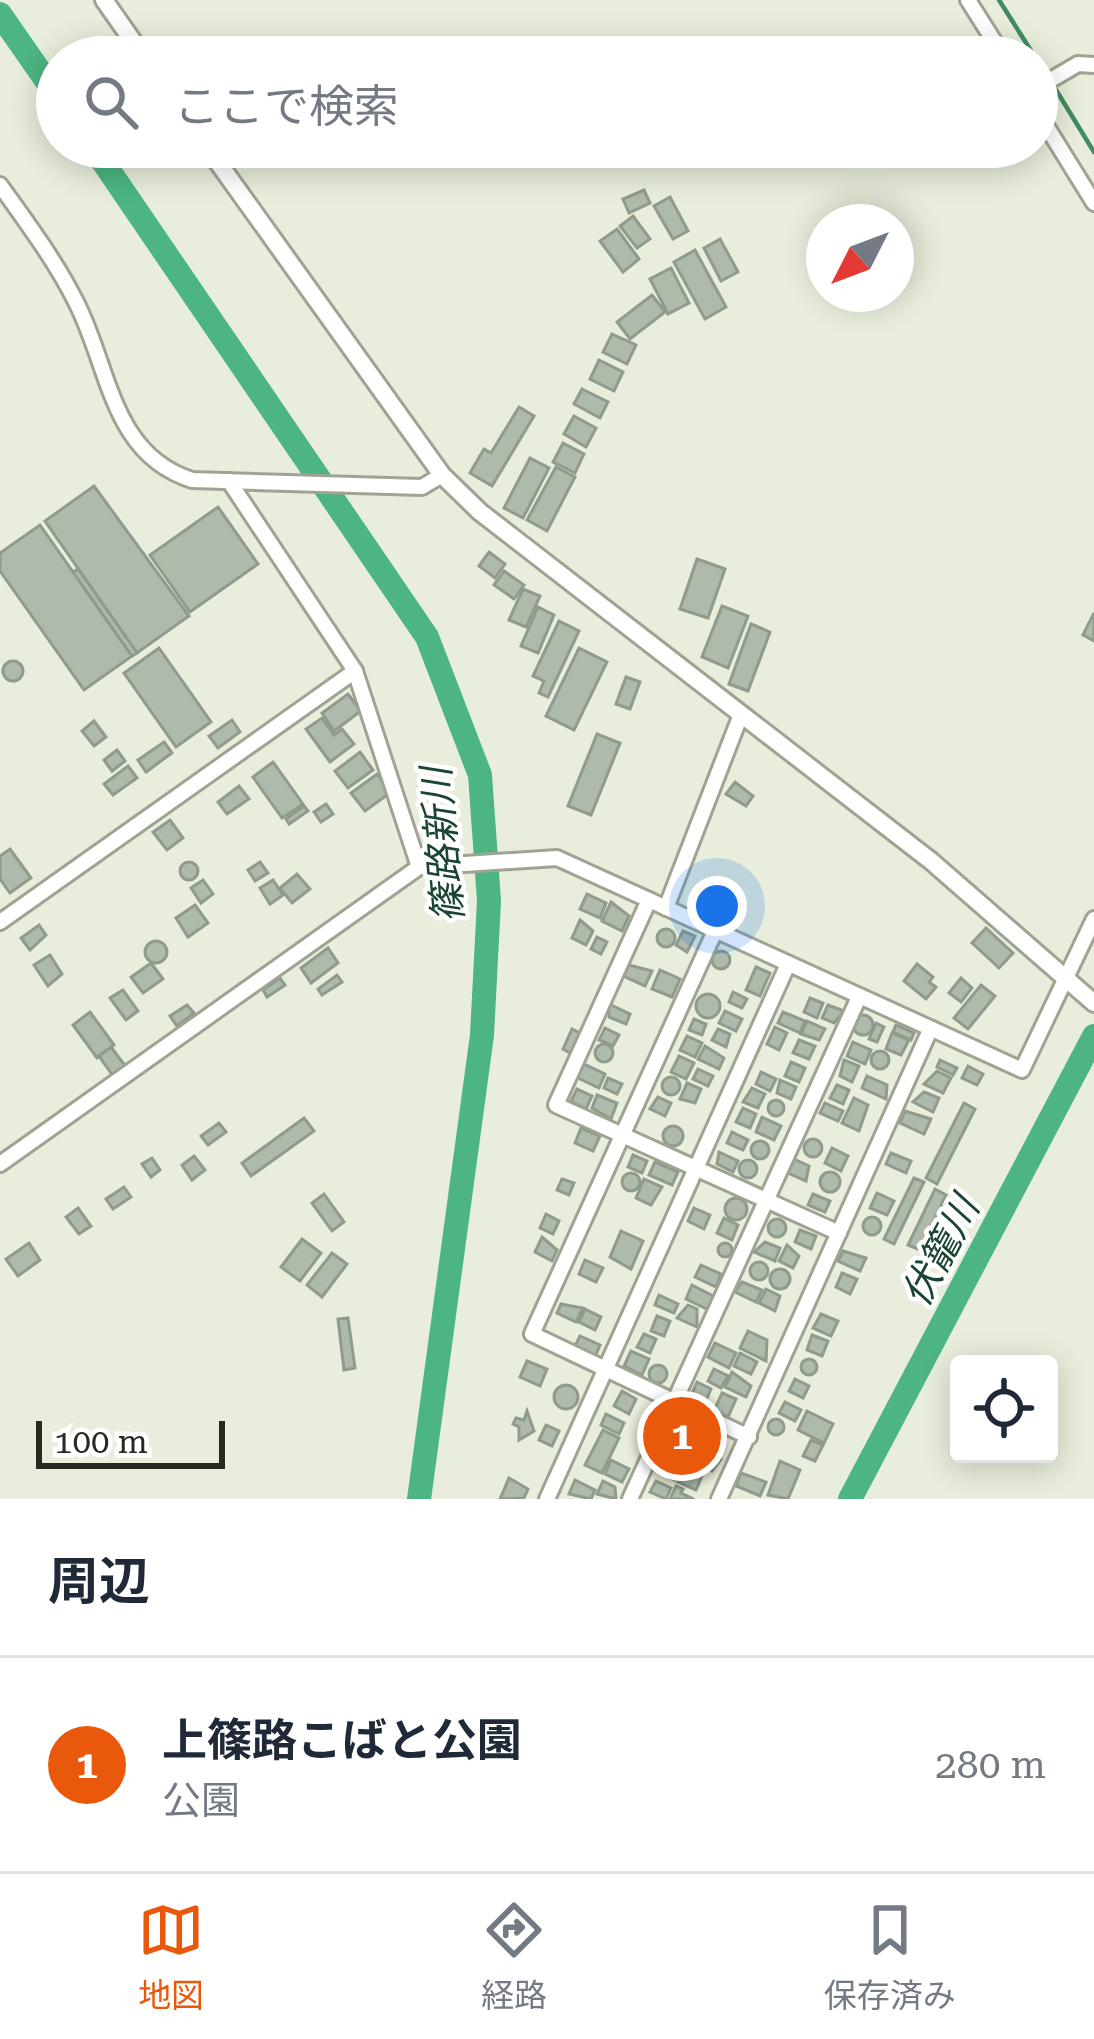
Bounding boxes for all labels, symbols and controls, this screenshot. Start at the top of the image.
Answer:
search box [36,36,1058,168]
icon: search [78,69,144,135]
text: ここで検索 [174,80,399,133]
north arrow [806,204,914,312]
water label: 篠路新川 [413,761,473,925]
your location [687,876,747,936]
water label: 伏籠川 [893,1185,991,1314]
map controls [950,1355,1058,1463]
button: locate [950,1355,1058,1463]
pin: 1 [643,1391,721,1481]
scale bar [36,1415,225,1468]
text: 100 m [54,1422,148,1461]
text: 周辺 [48,1552,150,1611]
text: 上篠路こばと公園 [162,1714,522,1767]
text: 1 [76,1742,98,1788]
text: 280 m [935,1742,1046,1788]
text: 公園 [162,1778,240,1824]
tab: 地図 [138,1897,204,2017]
tab: 経路 [481,1897,547,2017]
tab: 保存済み [824,1897,956,2017]

